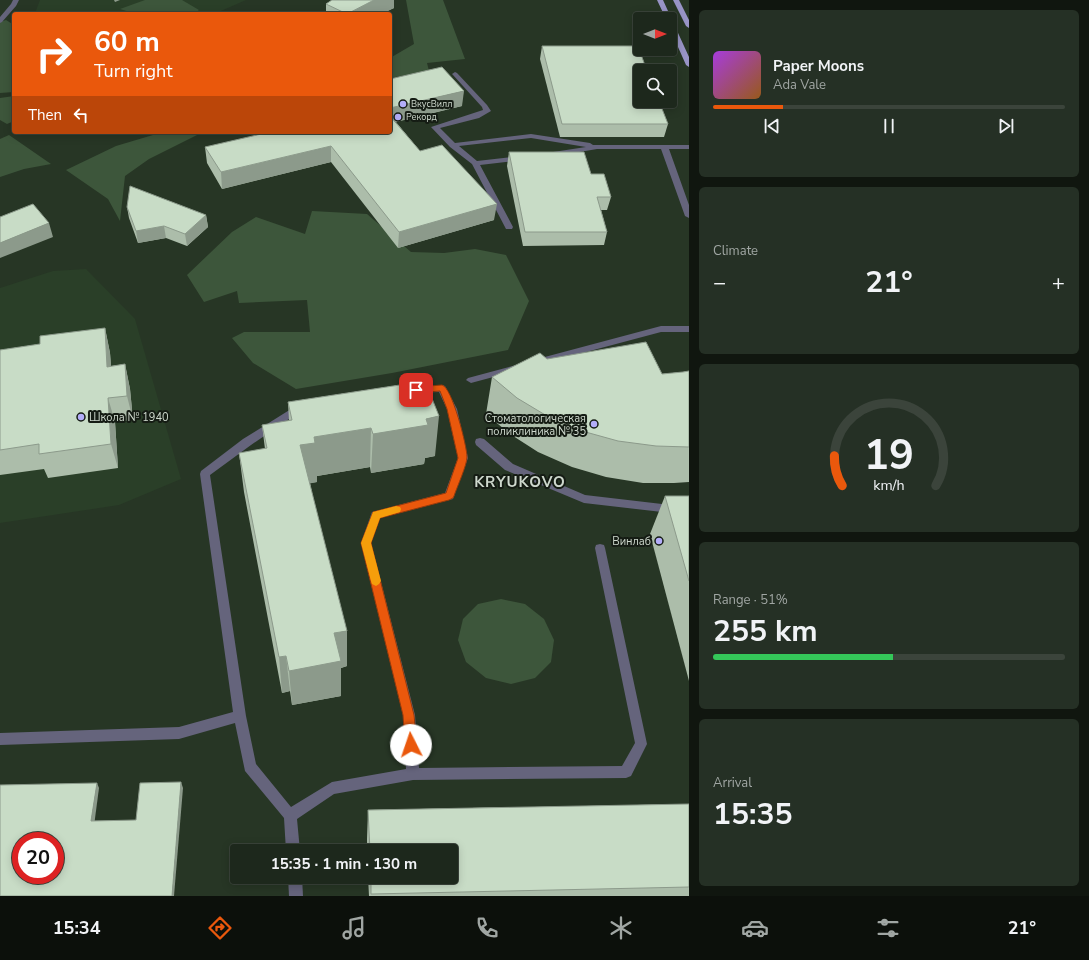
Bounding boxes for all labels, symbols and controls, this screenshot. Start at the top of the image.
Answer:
north arrow [633,12,677,56]
map controls [633,12,677,108]
text: 60 m [94,23,160,61]
icon: right [28,28,80,80]
text: Paper Moons [773,56,864,76]
text: Turn right [94,59,173,83]
button: search [633,64,677,108]
text: Ada Vale [773,76,826,94]
place label: ВкусВилл [411,98,452,110]
marker: ВкусВилл [398,99,408,109]
icon: left [70,104,92,126]
text: Then [28,105,62,125]
place label: Рекорд [406,111,438,123]
marker: Рекорд [393,112,403,122]
icon: previous [761,115,783,137]
icon: pause [878,115,900,137]
icon: next [995,115,1017,137]
text: Climate [713,242,758,260]
text: 21° [865,262,913,303]
text: − [713,268,726,298]
text: + [1052,268,1065,298]
pin [399,373,433,407]
icon: arrive [405,379,427,401]
place label: Школа № 1940 [89,410,169,425]
place label: Стоматологическая поликлиника № 35 [485,411,586,439]
marker: Школа № 1940 [76,412,86,422]
marker: Стоматологическая поликлиника № 35 [589,419,599,429]
text: 19 [864,427,914,484]
district label: KRYUKOVO [474,472,566,492]
text: km/h [873,476,905,495]
place label: Винлаб [612,534,651,549]
marker: Винлаб [654,536,664,546]
text: Range · 51% [713,591,788,609]
text: 255 km [713,611,818,652]
position arrow [390,724,432,766]
text: Arrival [713,774,752,792]
text: 15:35 [713,794,792,835]
speed limit sign: 20 [12,832,64,884]
text: 15:35 · 1 min · 130 m [271,854,417,874]
icon: directions [206,914,234,942]
icon: music [340,914,368,942]
icon: phone [473,914,501,942]
icon: climate [607,914,635,942]
icon: car [741,914,769,942]
icon: filters [874,914,902,942]
text: 15:34 [53,916,100,940]
text: 21° [1008,916,1036,940]

